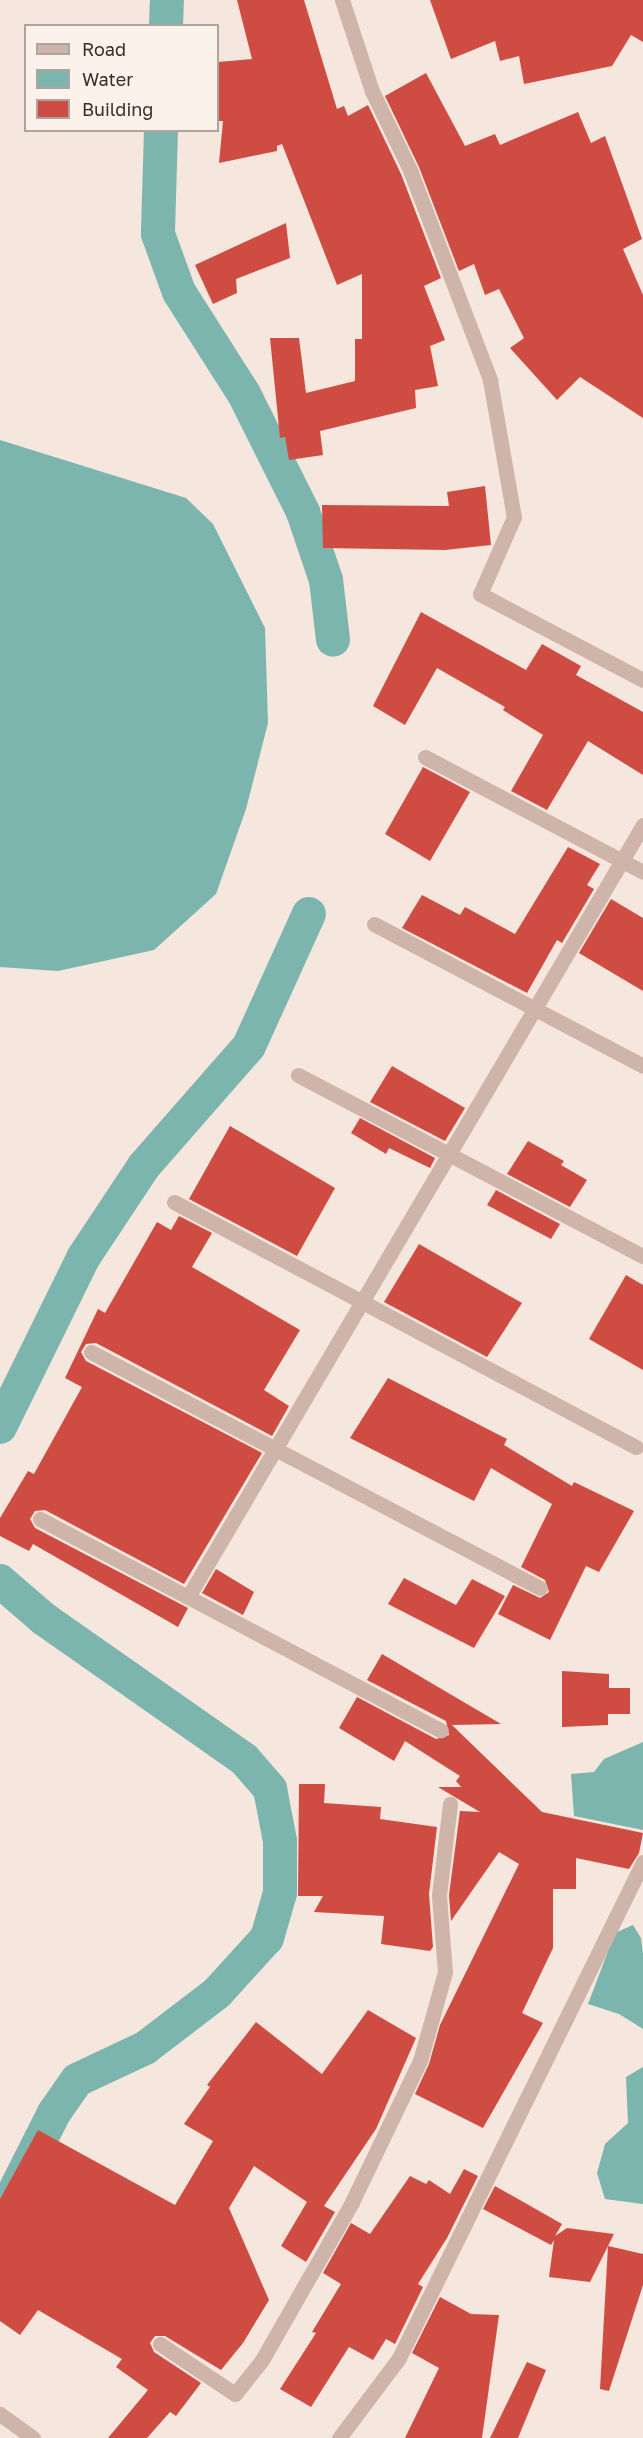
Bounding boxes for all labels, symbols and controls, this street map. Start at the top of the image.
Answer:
legend [24,24,219,132]
text: Road [82,38,126,60]
text: Water [82,68,133,90]
text: Building [82,98,153,120]

